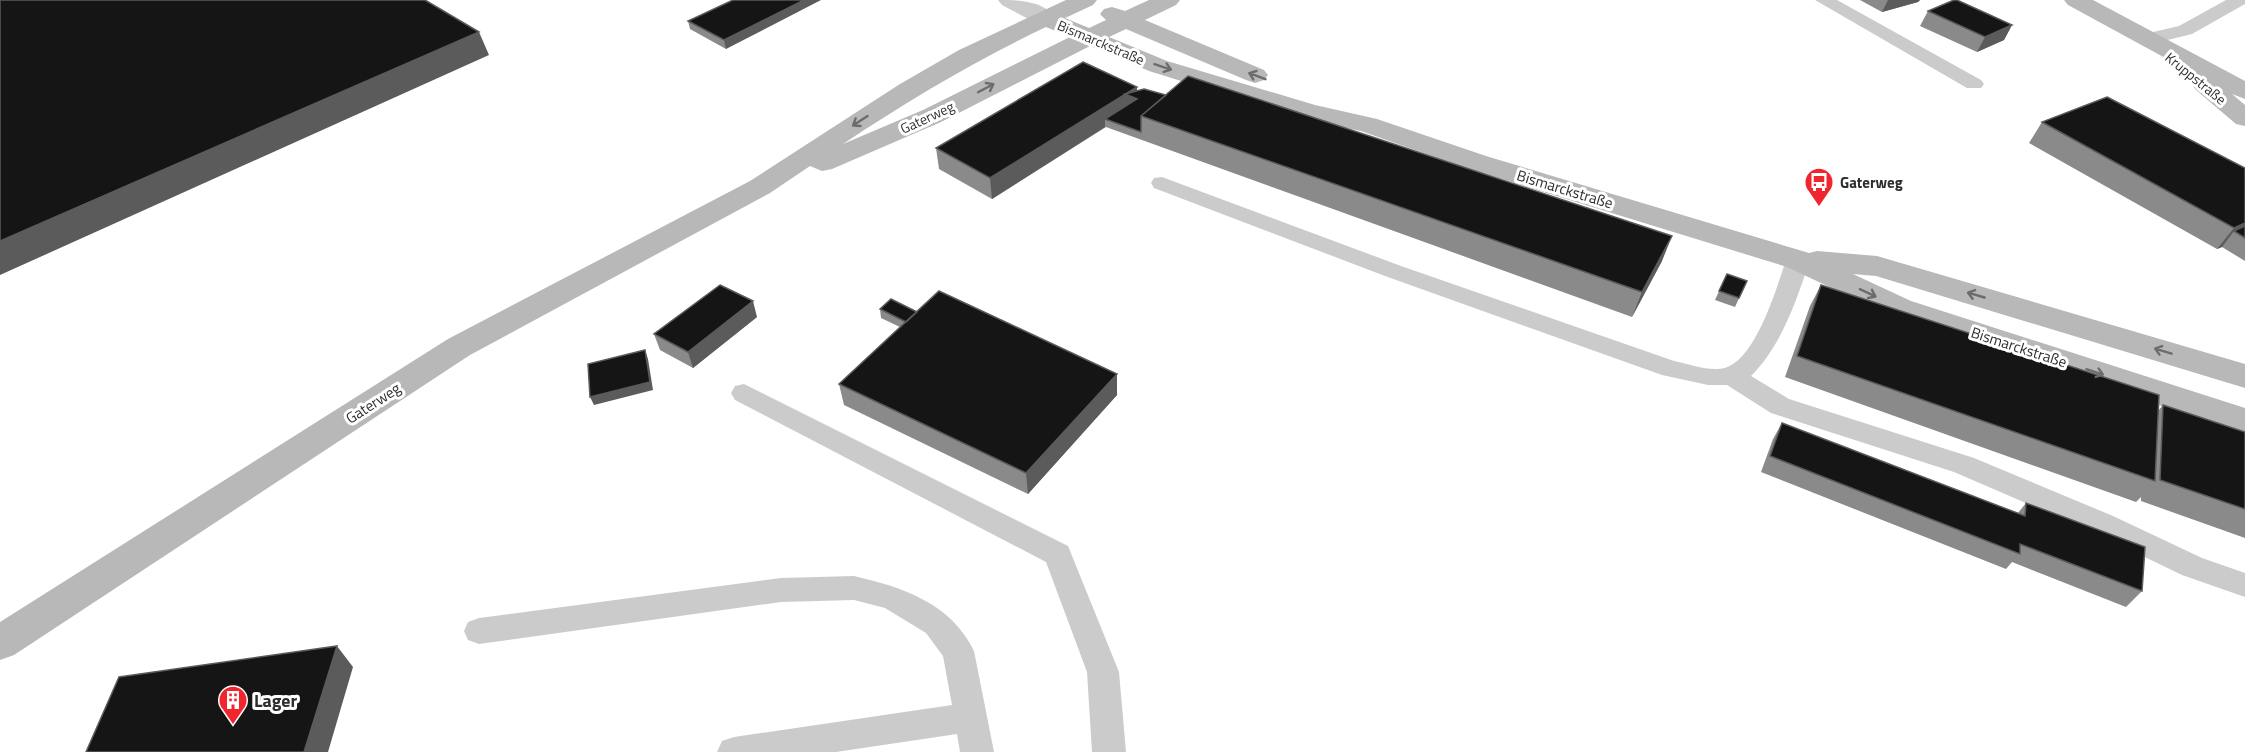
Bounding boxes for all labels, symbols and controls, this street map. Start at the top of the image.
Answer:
street label: Bismarckstraße [1054,14,1148,70]
street label: Kruppstraße [2161,47,2231,109]
one-way arrow [1153,63,1172,74]
one-way arrow [1248,70,1267,81]
one-way arrow [977,81,995,93]
street label: Gaterweg [897,95,957,139]
one-way arrow [851,114,868,127]
street label: Bismarckstraße [1514,163,1616,215]
bus stop icon: Gaterweg [1803,166,1835,208]
place label: Gaterweg [1840,171,1903,194]
one-way arrow [1858,288,1876,300]
one-way arrow [1967,288,1986,300]
street label: Bismarckstraße [1968,321,2070,373]
one-way arrow [2154,344,2173,355]
one-way arrow [2085,367,2104,378]
street label: Gaterweg [341,376,405,429]
building icon: Lager [217,684,249,726]
place label: Lager [254,687,297,714]

